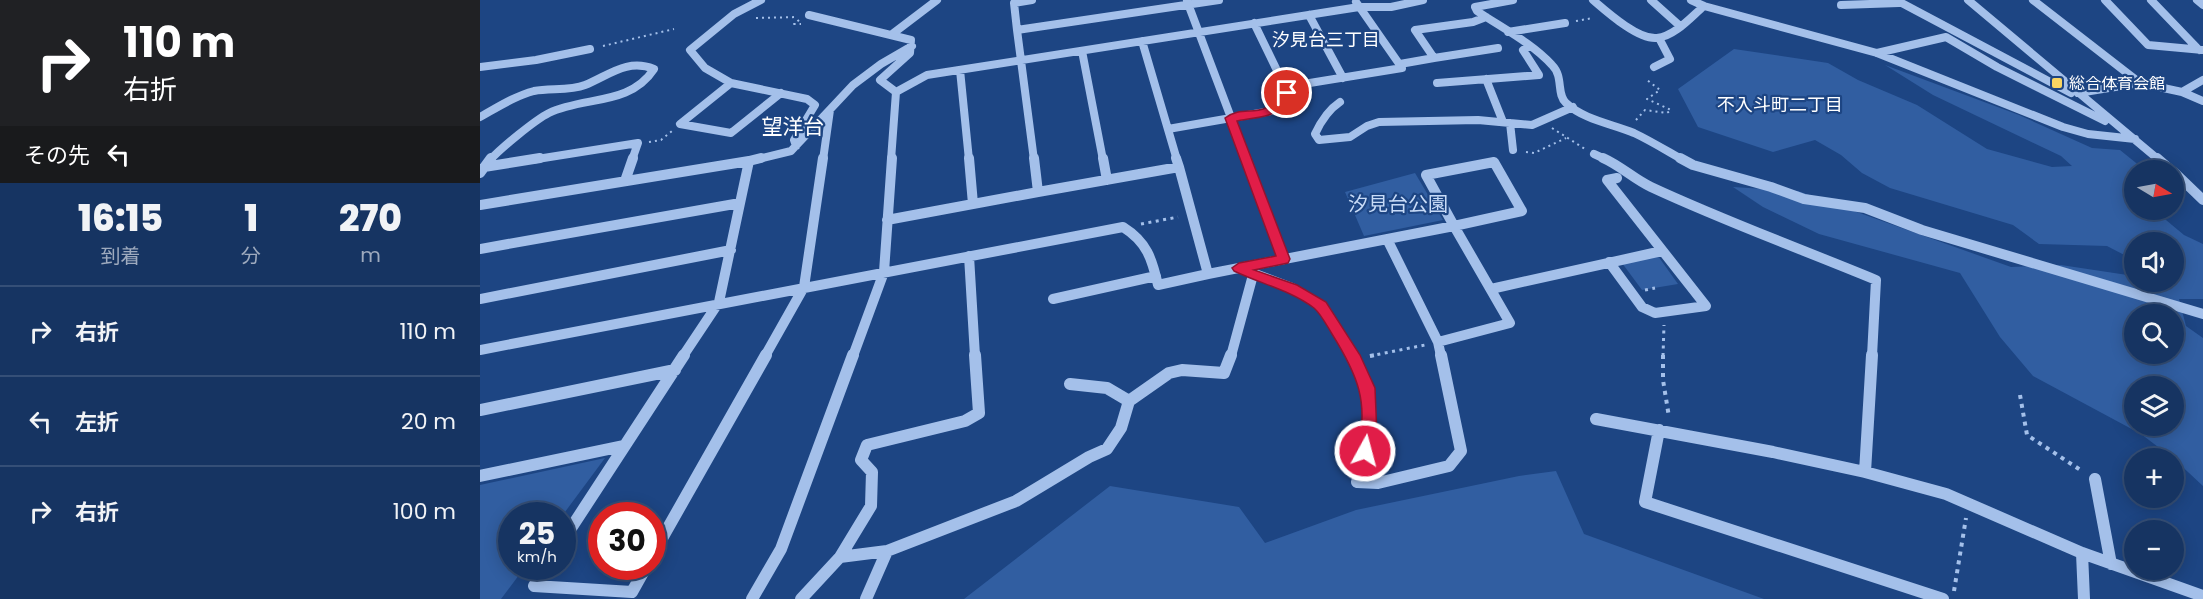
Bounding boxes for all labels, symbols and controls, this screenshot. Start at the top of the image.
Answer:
text: 110 m [123,13,235,72]
icon: right [24,24,102,102]
district label: 汐見台三丁目 [1272,27,1380,52]
pin [1261,67,1312,118]
text: 右折 [123,71,177,108]
place label: 総合体育会館 [2069,72,2165,95]
icon: arrive [1270,76,1303,109]
marker: 総合体育会館 [2050,76,2064,90]
district label: 不入斗町二丁目 [1717,92,1843,117]
district label: 望洋台 [762,112,825,141]
icon: left [102,138,135,171]
text: その先 [24,140,90,171]
north arrow [2124,160,2184,220]
map controls [2124,160,2184,580]
park label: 汐見台公園 [1348,190,1448,218]
text: 16:15 [78,193,163,244]
text: 1 [244,193,258,244]
text: 270 [339,193,402,244]
button: sound [2124,232,2184,292]
text: m [360,241,381,269]
text: 到着 [101,242,141,270]
text: 分 [241,242,261,270]
button: search [2124,304,2184,364]
icon: right [24,315,57,348]
text: 110 m [400,316,456,347]
text: 右折 [75,317,119,348]
button: layers [2124,376,2184,436]
icon: left [24,405,57,438]
text: 20 m [401,406,456,437]
text: 左折 [75,407,119,438]
position arrow [1333,419,1397,483]
button: + [2124,448,2184,508]
icon: right [24,495,57,528]
text: 100 m [393,496,456,527]
text: 右折 [75,497,119,528]
speed limit sign: 30 [588,502,666,580]
text: 25 [519,512,555,555]
button: − [2124,520,2184,580]
text: km/h [517,546,557,567]

